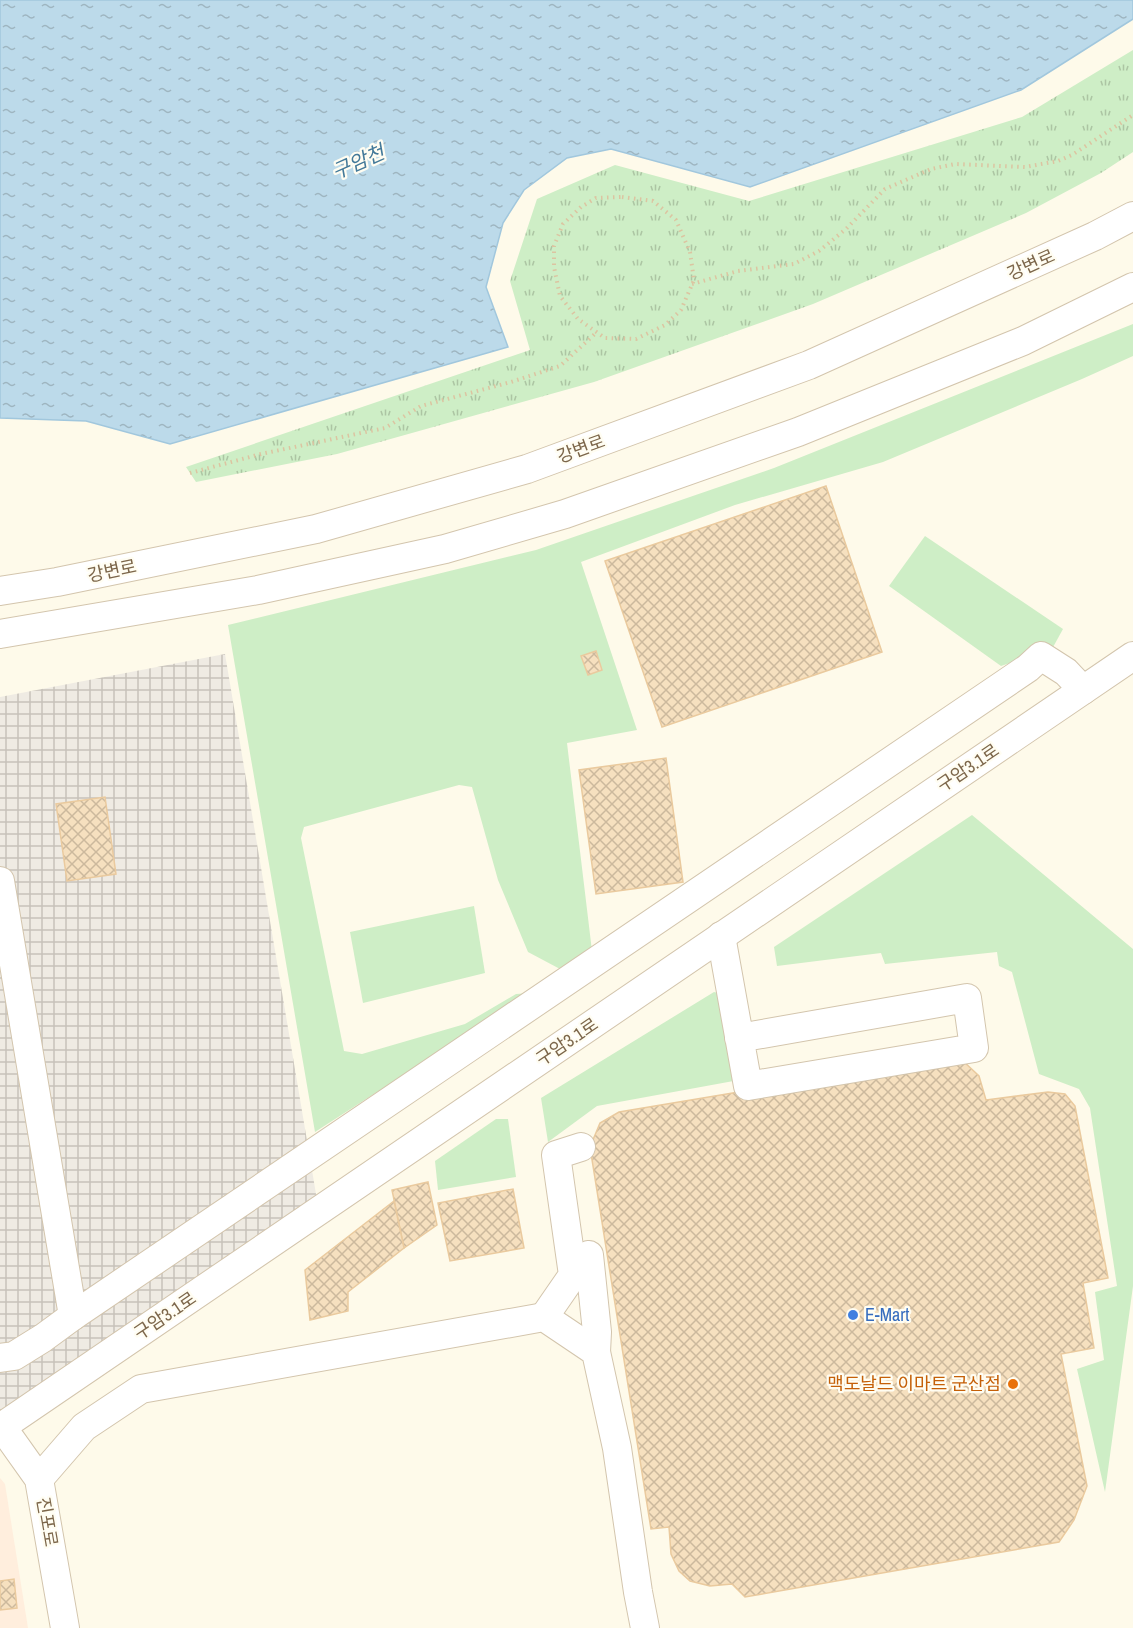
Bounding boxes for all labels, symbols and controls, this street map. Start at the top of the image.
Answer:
water label: 구암천 [327,137,391,185]
street label: 강변로 [1003,243,1059,286]
street label: 강변로 [553,428,608,469]
street label: 강변로 [85,553,139,588]
street label: 구암3.1로 [932,738,1004,798]
street label: 구암3.1로 [531,1012,603,1072]
street label: 구암3.1로 [129,1286,201,1346]
place label: E-Mart [865,1302,909,1327]
marker: E-Mart [846,1308,860,1322]
place label: 맥도날드 이마트 군산점 [827,1371,1001,1396]
marker: 맥도날드 이마트 군산점 [1006,1377,1020,1391]
street label: 진포로 [31,1495,64,1549]

